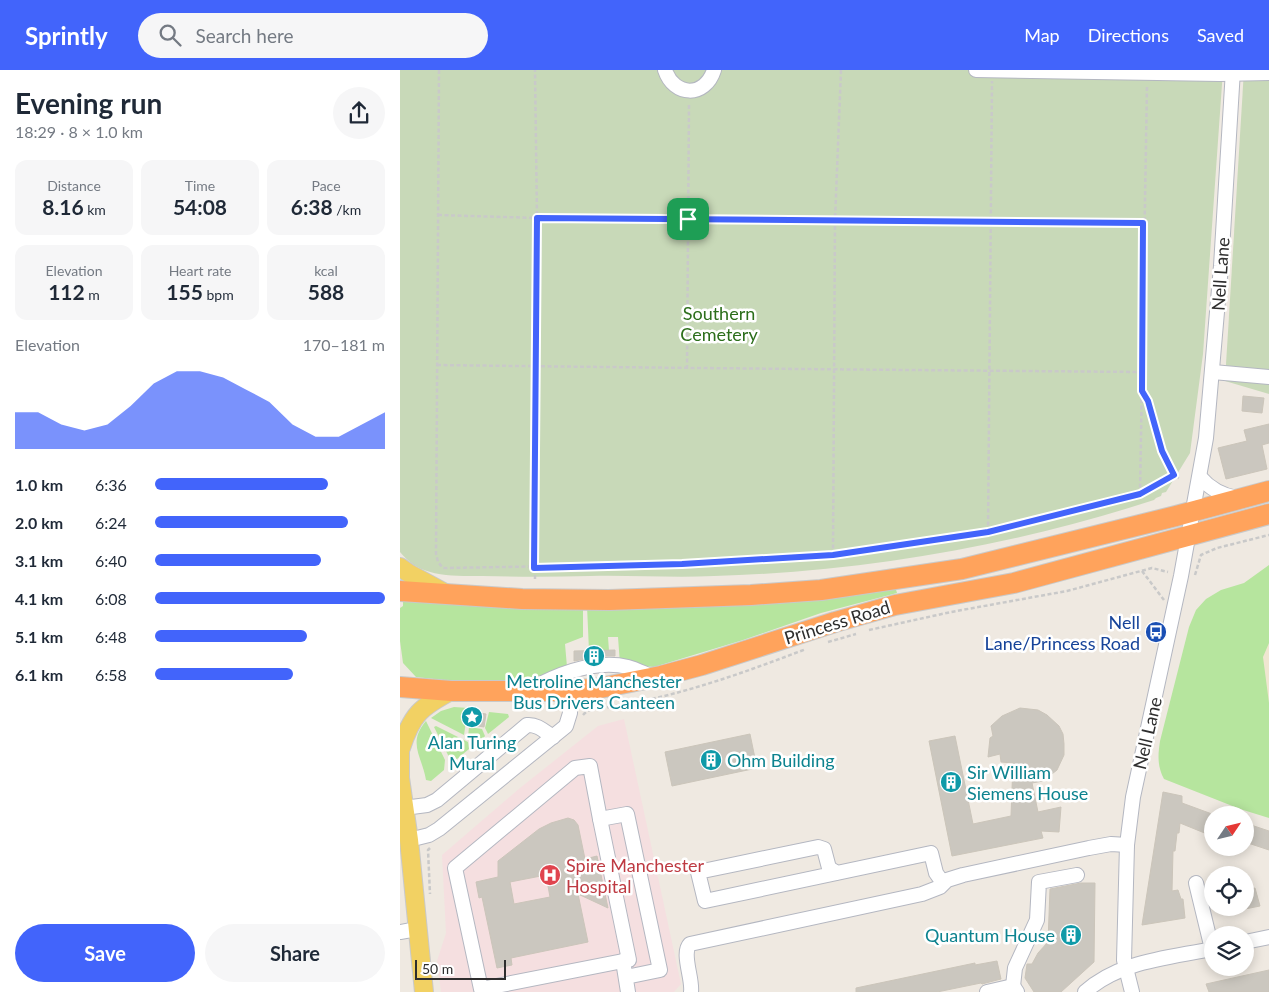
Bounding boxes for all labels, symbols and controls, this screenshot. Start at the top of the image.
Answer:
search box [138,13,488,58]
text: Sprintly [25,21,108,50]
icon: search [156,21,184,49]
text: Search here [196,24,294,47]
text: Map [1024,24,1060,46]
text: Directions [1088,24,1169,46]
text: Saved [1197,24,1244,46]
text: Evening run [15,86,162,120]
button: share [333,87,385,139]
text: 18:29 · 8 × 1.0 km [15,122,143,141]
text: Distance [47,177,101,194]
text: Time [185,177,215,194]
text: Pace [311,177,341,194]
text: 8.16 [42,194,84,219]
text: 54:08 [173,194,227,219]
text: 6:38 [291,194,333,219]
pin [667,198,709,240]
text: km [84,201,106,218]
text: /km [333,201,361,218]
icon: arrive [674,205,702,233]
street label: Nell Lane [1206,236,1234,312]
text: Elevation [46,262,102,279]
text: Heart rate [169,262,231,279]
text: kcal [314,262,338,279]
text: 112 [48,279,85,304]
text: 155 [166,279,203,304]
text: 588 [308,279,344,304]
text: m [85,286,100,303]
text: bpm [203,286,234,303]
park label: Southern Cemetery [680,302,758,345]
text: Elevation [15,335,80,354]
text: 170–181 m [303,335,385,354]
text: 1.0 km [15,475,63,494]
text: 6:36 [95,475,127,494]
text: 2.0 km [15,513,63,532]
text: 6:24 [95,513,127,532]
text: 3.1 km [15,551,63,570]
text: 6:40 [95,551,127,570]
text: 4.1 km [15,589,63,608]
text: 6:08 [95,589,127,608]
street label: Princess Road [781,595,893,649]
place label: Nell Lane/Princess Road [985,611,1140,654]
bus stop icon: Nell Lane/Princess Road [1144,620,1168,644]
text: 5.1 km [15,627,63,646]
text: 6:48 [95,627,127,646]
building icon: Metroline Manchester Bus Drivers Canteen [582,644,606,668]
text: 6.1 km [15,665,63,684]
text: 6:58 [95,665,127,684]
place label: Metroline Manchester Bus Drivers Canteen [506,670,682,713]
street label: Nell Lane [1128,695,1166,771]
place icon: Alan Turing Mural [460,705,484,729]
place label: Alan Turing Mural [428,731,516,774]
building icon: Ohm Building [699,748,723,772]
place label: Ohm Building [727,749,835,771]
place label: Sir William Siemens House [967,761,1088,804]
building icon: Sir William Siemens House [939,770,963,794]
north arrow [1204,806,1254,856]
map controls [1204,806,1254,976]
place label: Spire Manchester Hospital [566,854,705,897]
hospital icon: Spire Manchester Hospital [538,863,562,887]
button: locate [1204,866,1254,916]
building icon: Quantum House [1059,923,1083,947]
button: Save [15,924,195,982]
button: Share [205,924,385,982]
place label: Quantum House [925,924,1055,946]
button: layers [1204,926,1254,976]
scale bar [415,957,506,980]
text: 50 m [422,960,453,977]

